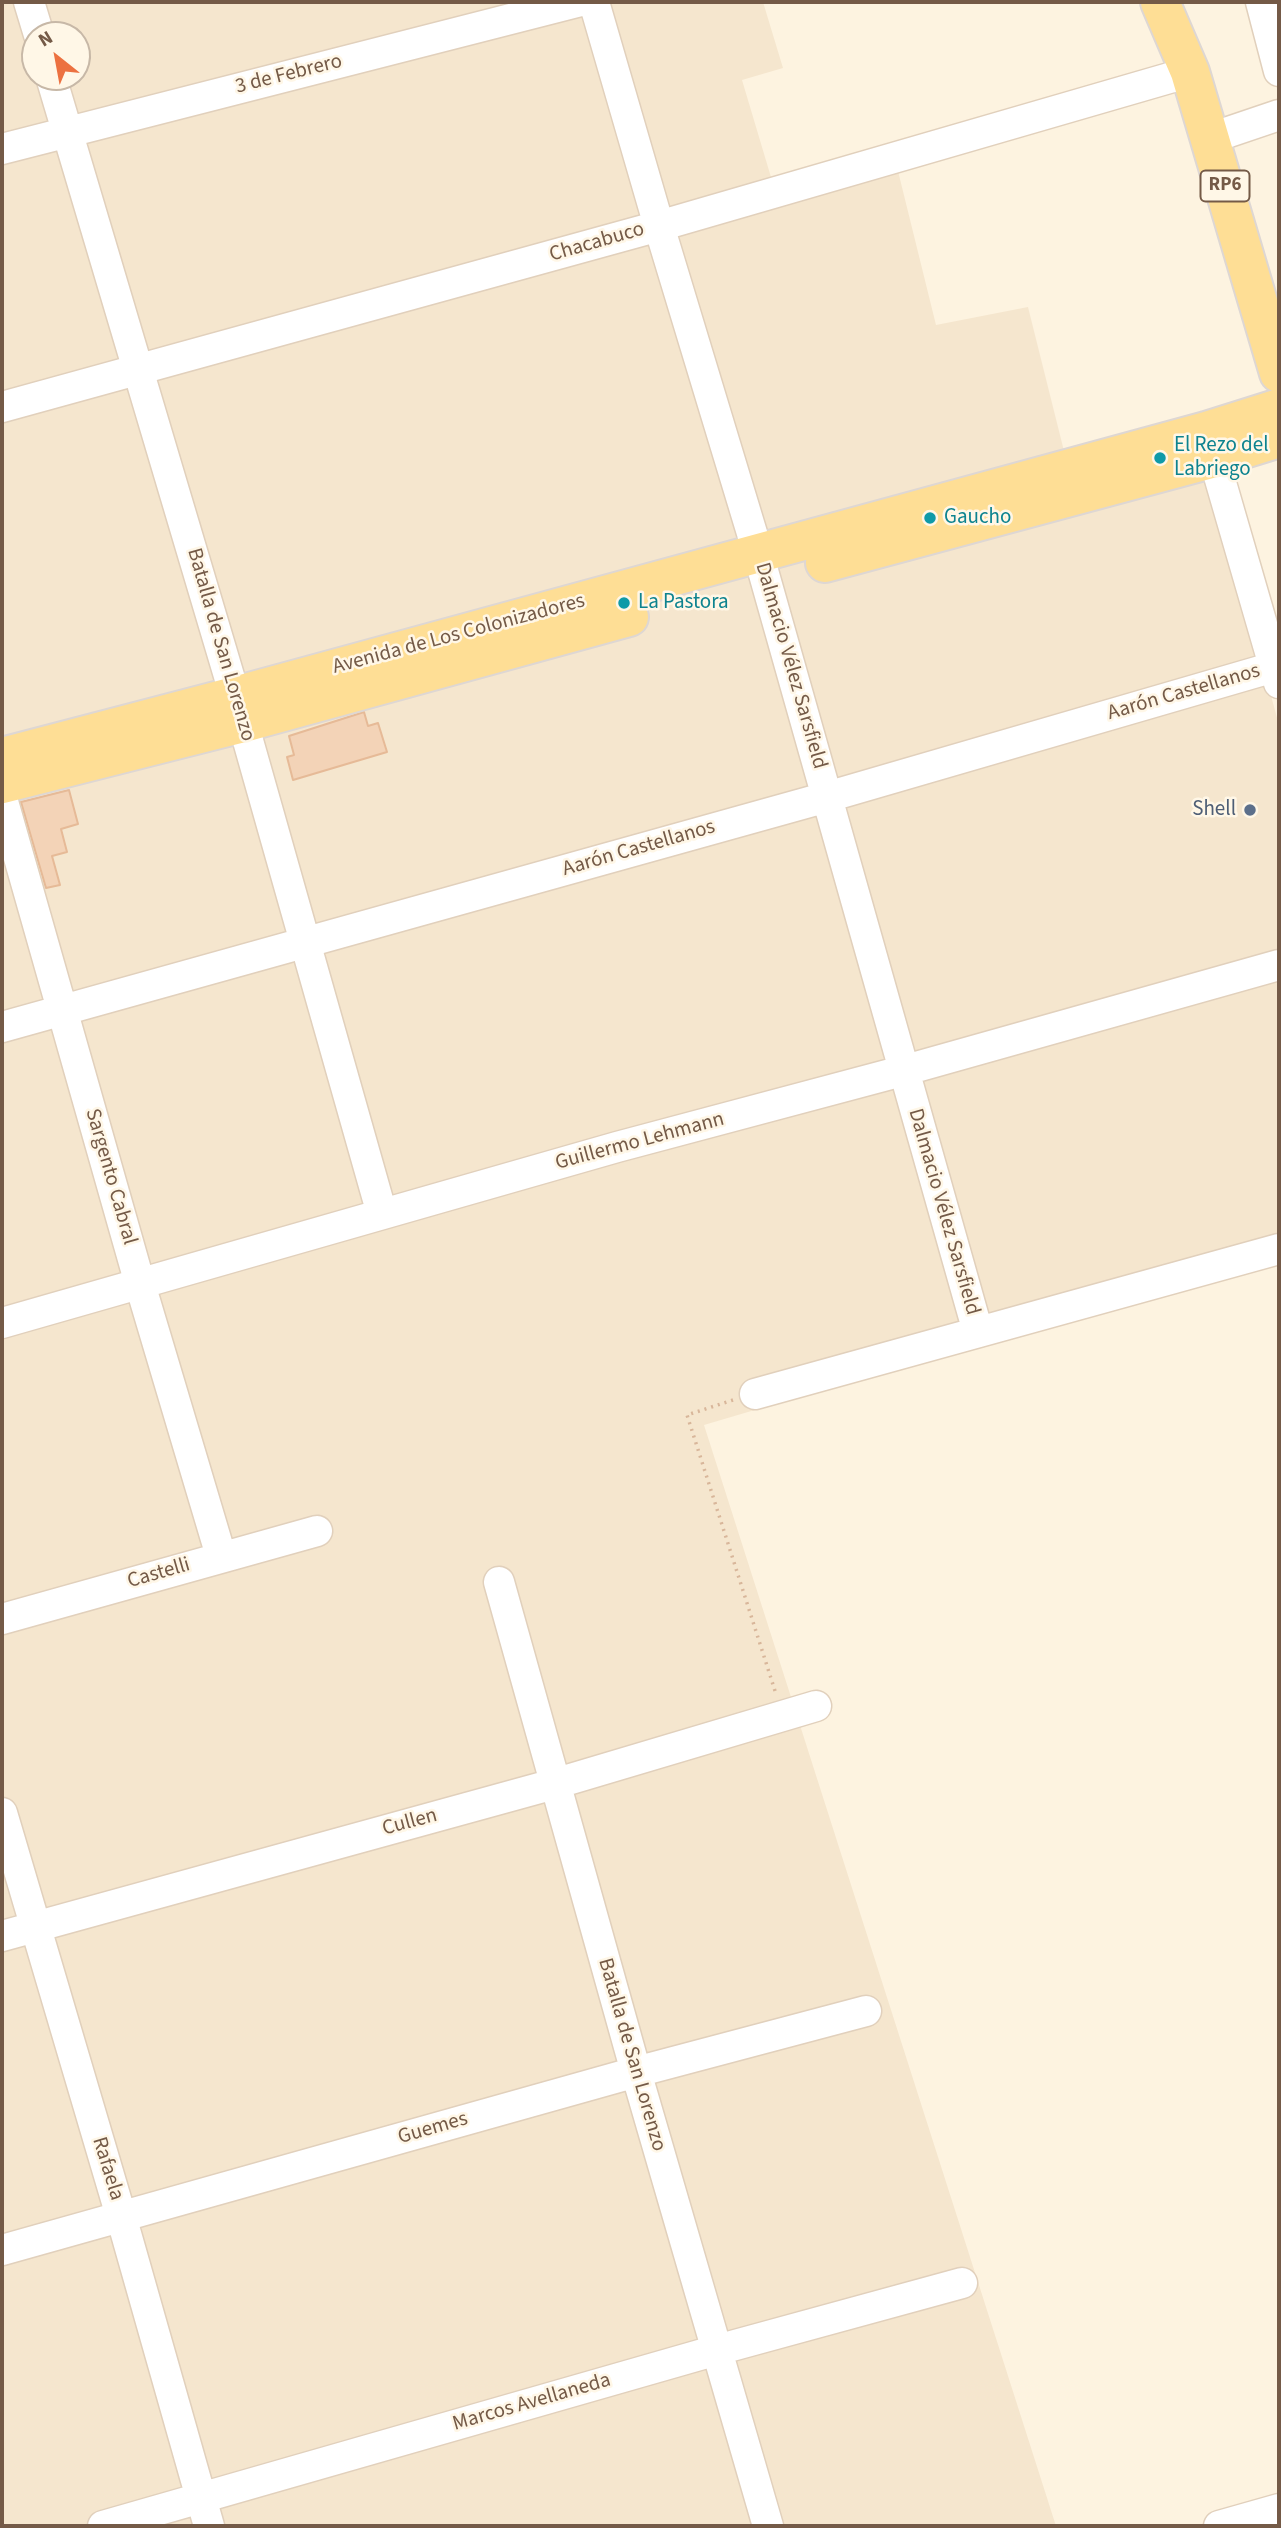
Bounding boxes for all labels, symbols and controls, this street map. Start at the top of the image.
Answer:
north arrow [21,21,91,91]
text: N [34,24,58,54]
street label: 3 de Febrero [233,50,345,100]
road number: RP6 [1200,170,1250,202]
street label: Chacabuco [547,217,647,269]
place label: El Rezo del Labriego [1174,433,1269,483]
marker: El Rezo del Labriego [1152,450,1168,466]
place label: Gaucho [944,505,1011,531]
marker: Gaucho [922,510,938,526]
street label: Batalla de San Lorenzo [180,546,260,744]
street label: Dalmacio Vélez Sarsfield [748,560,832,772]
street label: Avenida de Los Colonizadores [330,589,588,681]
place label: La Pastora [638,590,729,616]
marker: La Pastora [616,595,632,611]
street label: Aarón Castellanos [1105,659,1263,727]
place label: Shell [1192,797,1236,823]
marker: Shell [1242,802,1258,818]
street label: Aarón Castellanos [560,815,718,883]
street label: Sargento Cabral [79,1106,141,1248]
street label: Dalmacio Vélez Sarsfield [901,1106,985,1318]
street label: Guillermo Lehmann [553,1107,727,1177]
street label: Castelli [125,1553,193,1595]
street label: Cullen [380,1804,440,1842]
street label: Batalla de San Lorenzo [591,1956,671,2154]
street label: Guemes [395,2107,471,2151]
street label: Rafaela [85,2134,129,2204]
street label: Marcos Avellaneda [450,2368,614,2438]

